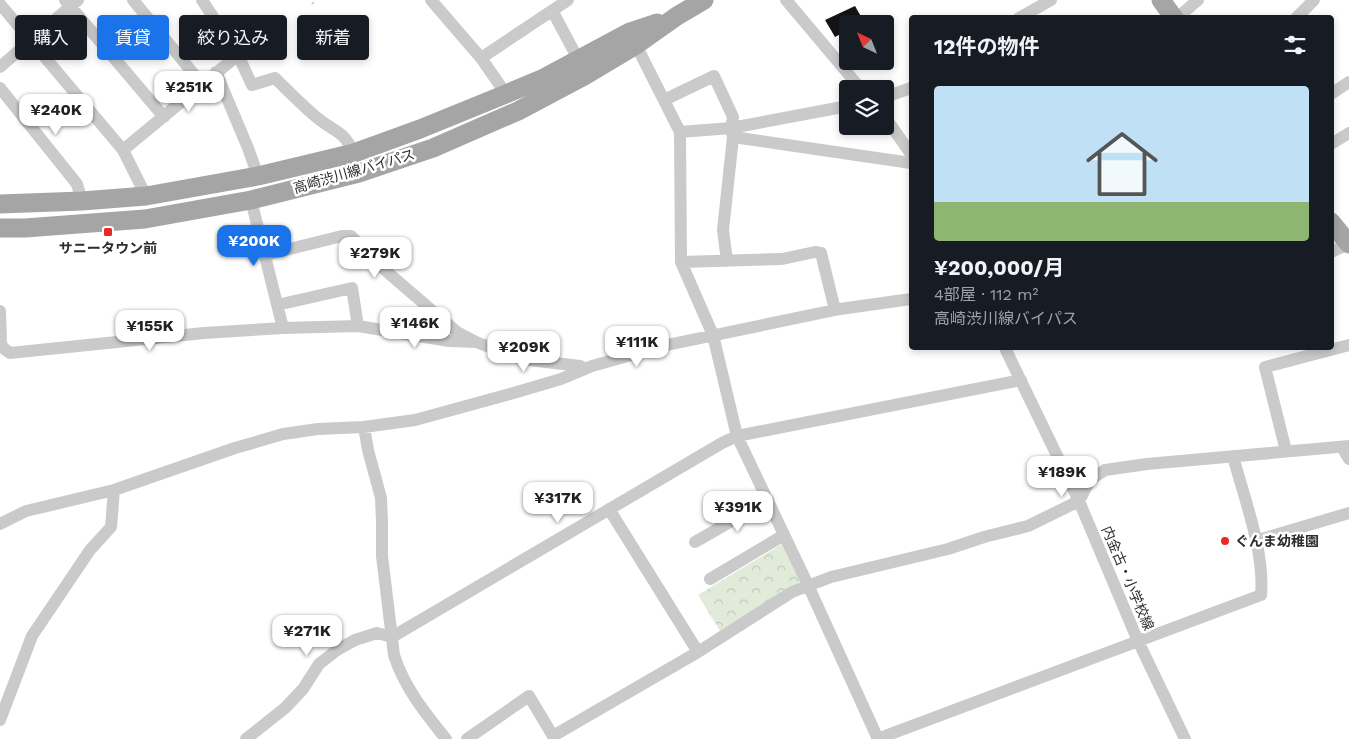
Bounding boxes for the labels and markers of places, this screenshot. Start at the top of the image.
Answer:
pin: ¥251K [154,70,224,113]
pin: ¥240K [21,94,91,136]
pin: ¥200K [219,224,289,267]
marker: サニータウン前 [102,226,114,238]
pin: ¥279K [340,236,410,279]
place label: サニータウン前 [59,240,157,256]
pin: ¥146K [380,306,450,349]
pin: ¥155K [115,310,185,352]
pin: ¥111K [602,326,672,368]
pin: ¥209K [489,330,559,373]
pin: ¥189K [1027,456,1097,498]
pin: ¥317K [523,482,593,524]
pin: ¥391K [703,490,773,533]
place label: ぐんま幼稚園 [1235,533,1319,549]
marker: ぐんま幼稚園 [1219,535,1231,547]
pin: ¥271K [272,614,342,657]

